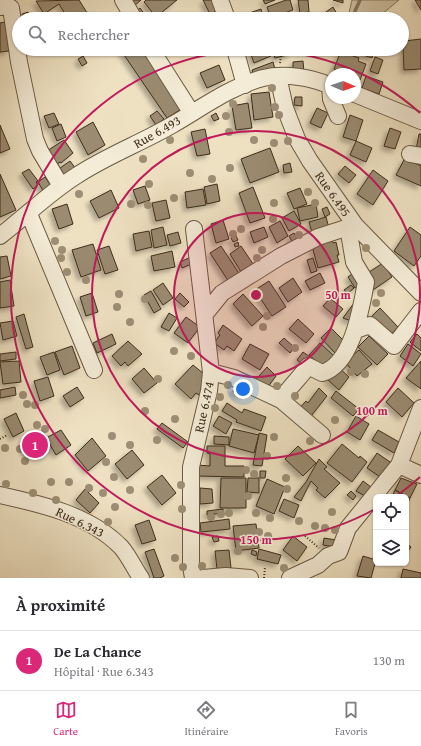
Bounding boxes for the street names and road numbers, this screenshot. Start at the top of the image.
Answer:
street label: Rue 6.493 [130,111,184,153]
street label: Rue 6.495 [310,167,356,221]
street label: Rue 6.474 [189,380,219,434]
street label: Rue 6.343 [53,502,107,542]

